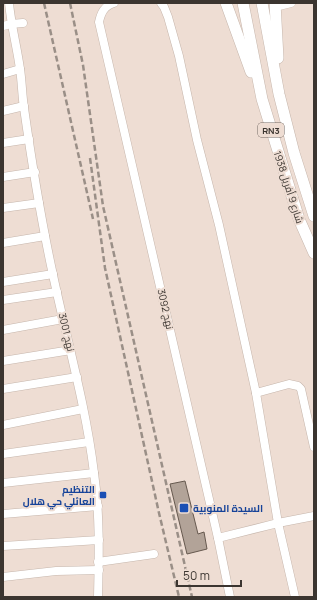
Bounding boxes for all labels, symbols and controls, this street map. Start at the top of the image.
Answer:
road number: RN3 [258,123,284,137]
street label: شارع 9 أفريل 1938 [271,149,307,225]
street label: نهج 3092 [155,287,177,331]
street label: نهج 3001 [55,311,79,353]
place label: التنظيم العائلي حي هلال [23,482,95,510]
marker: التنظيم العائلي حي هلال [98,490,108,500]
place label: السيدة المنوبية [193,501,263,515]
marker: السيدة المنوبية [178,502,190,514]
scale bar [177,562,241,588]
text: 50 m [183,567,210,584]

